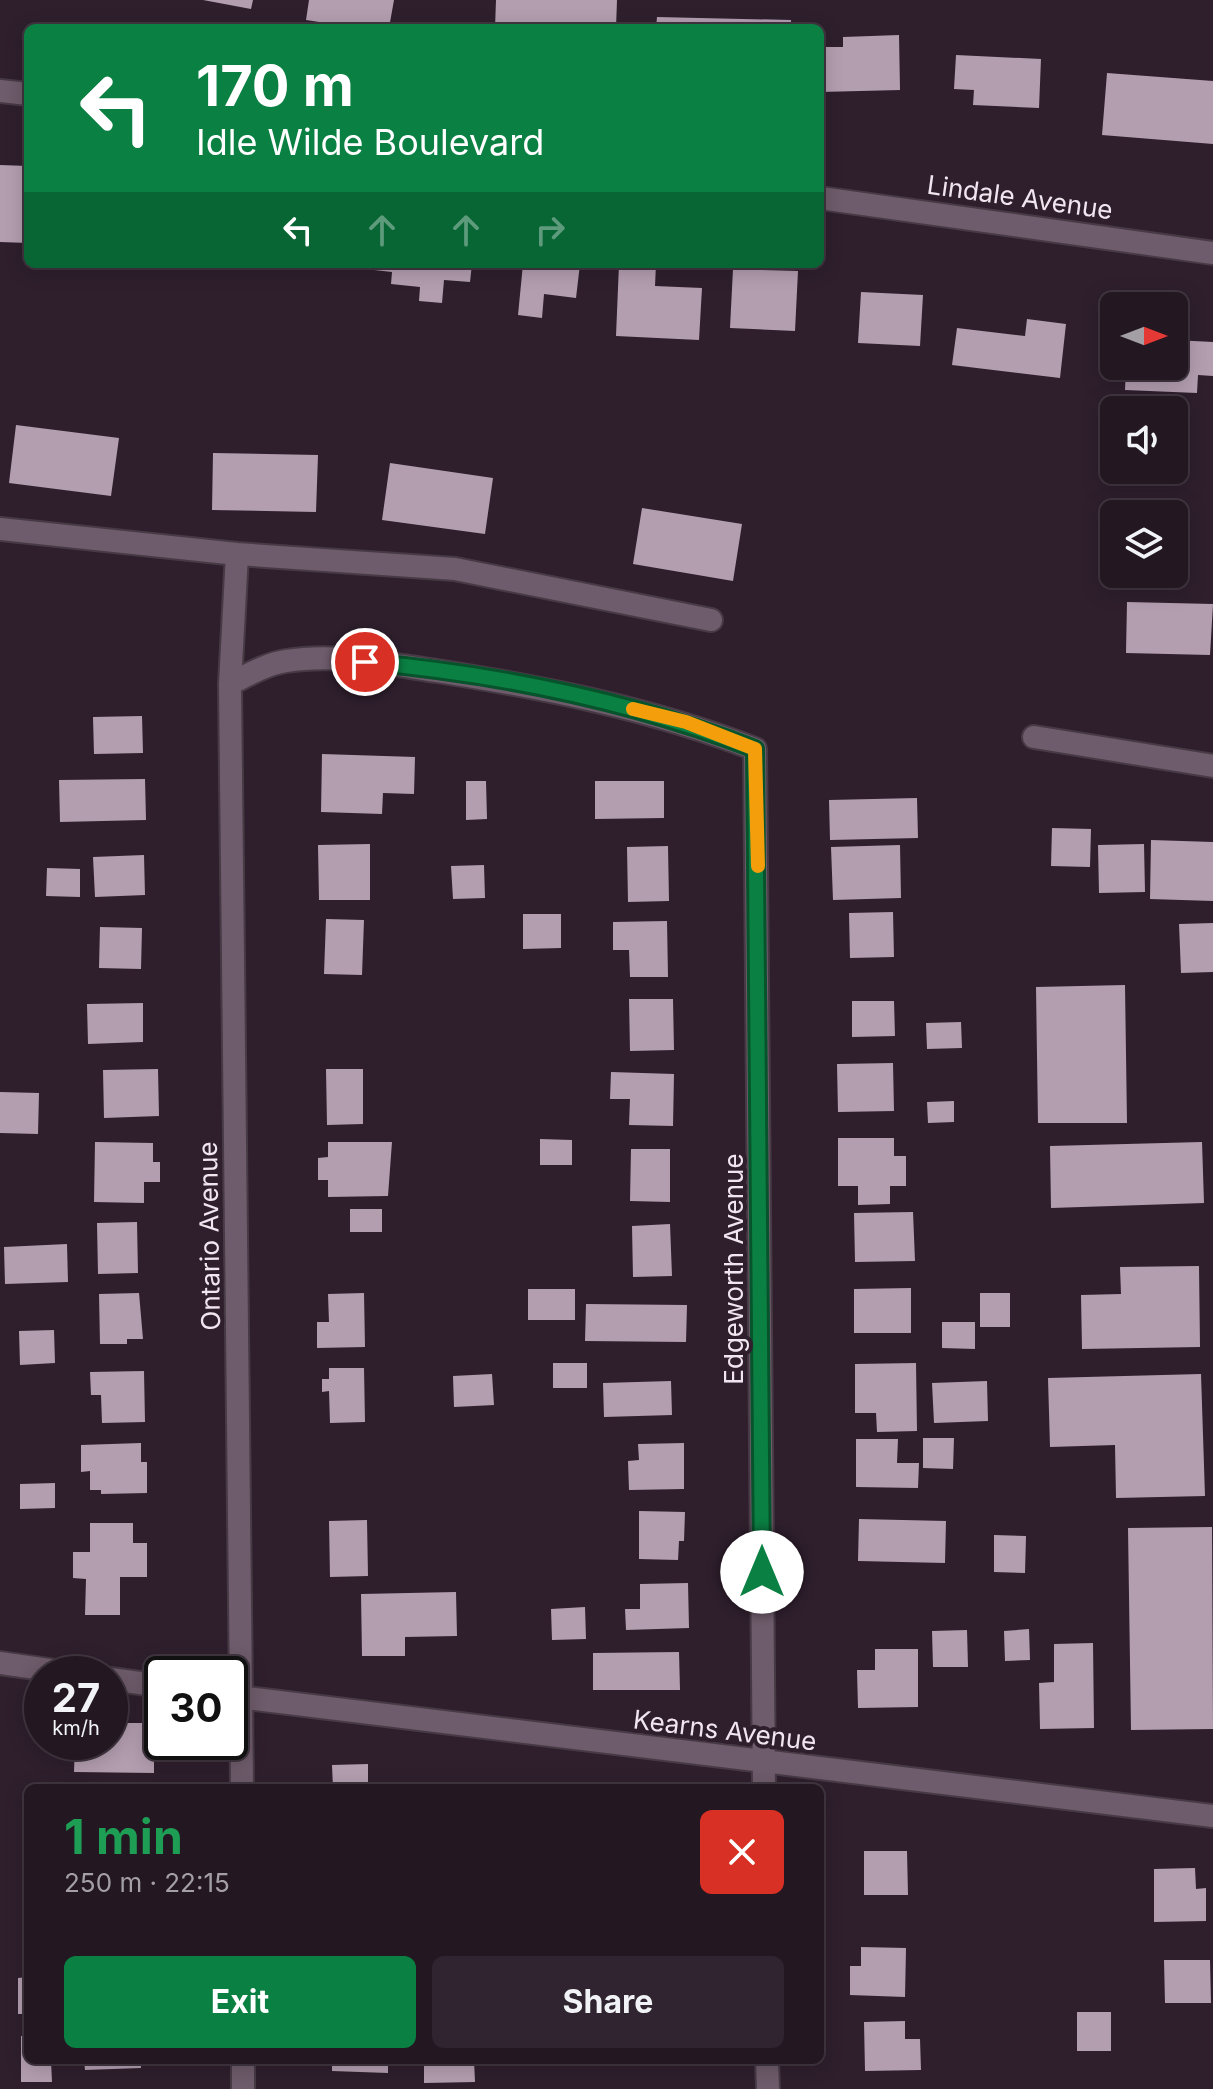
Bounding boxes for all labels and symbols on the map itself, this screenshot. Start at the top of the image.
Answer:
street label: Lindale Avenue [925,169,1115,225]
north arrow [1100,292,1188,380]
pin [331,628,399,696]
street label: Ontario Avenue [192,1141,226,1331]
street label: Edgeworth Avenue [718,1153,749,1385]
position arrow [720,1530,804,1614]
speed limit sign: 30 [144,1656,248,1760]
street label: Kearns Avenue [632,1703,818,1757]

